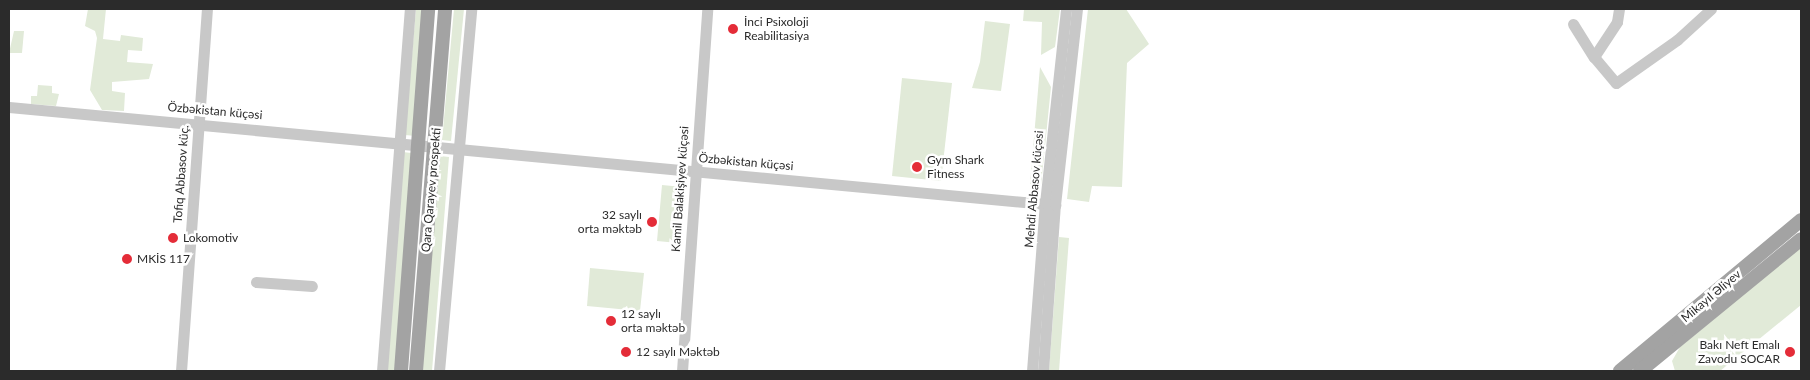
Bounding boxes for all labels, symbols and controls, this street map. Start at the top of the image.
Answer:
place label: İnci Psixoloji Reabilitasiya [744,15,809,43]
marker: İnci Psixoloji Reabilitasiya [726,22,740,36]
street label: Özbəkistan küçəsi [167,100,263,122]
street label: Tofiq Abbasov küç. [170,124,192,224]
street label: Kamil Balakişiyev küçəsi [668,125,692,253]
street label: Qara Qarayev prospekti [418,127,444,253]
street label: Mehdi Abbasov küçəsi [1022,130,1046,248]
street label: Özbəkistan küçəsi [698,151,794,173]
place label: Gym Shark Fitness [927,153,984,181]
marker: Gym Shark Fitness [911,161,923,173]
place label: 32 saylı orta məktəb [578,208,642,236]
marker: 32 saylı orta məktəb [646,216,658,228]
place label: Lokomotiv [183,231,238,245]
marker: Lokomotiv [167,232,179,244]
place label: MKİS 117 [137,252,190,266]
marker: MKİS 117 [121,253,133,265]
street label: Mikayıl Əliyev [1678,267,1744,325]
place label: 12 saylı orta məktəb [621,307,685,335]
marker: 12 saylı orta məktəb [605,315,617,327]
place label: Bakı Neft Emalı Zavodu SOCAR [1698,338,1780,366]
place label: 12 saylı Məktəb [636,345,720,359]
marker: 12 saylı Məktəb [620,346,632,358]
marker: Bakı Neft Emalı Zavodu SOCAR [1784,346,1796,358]

